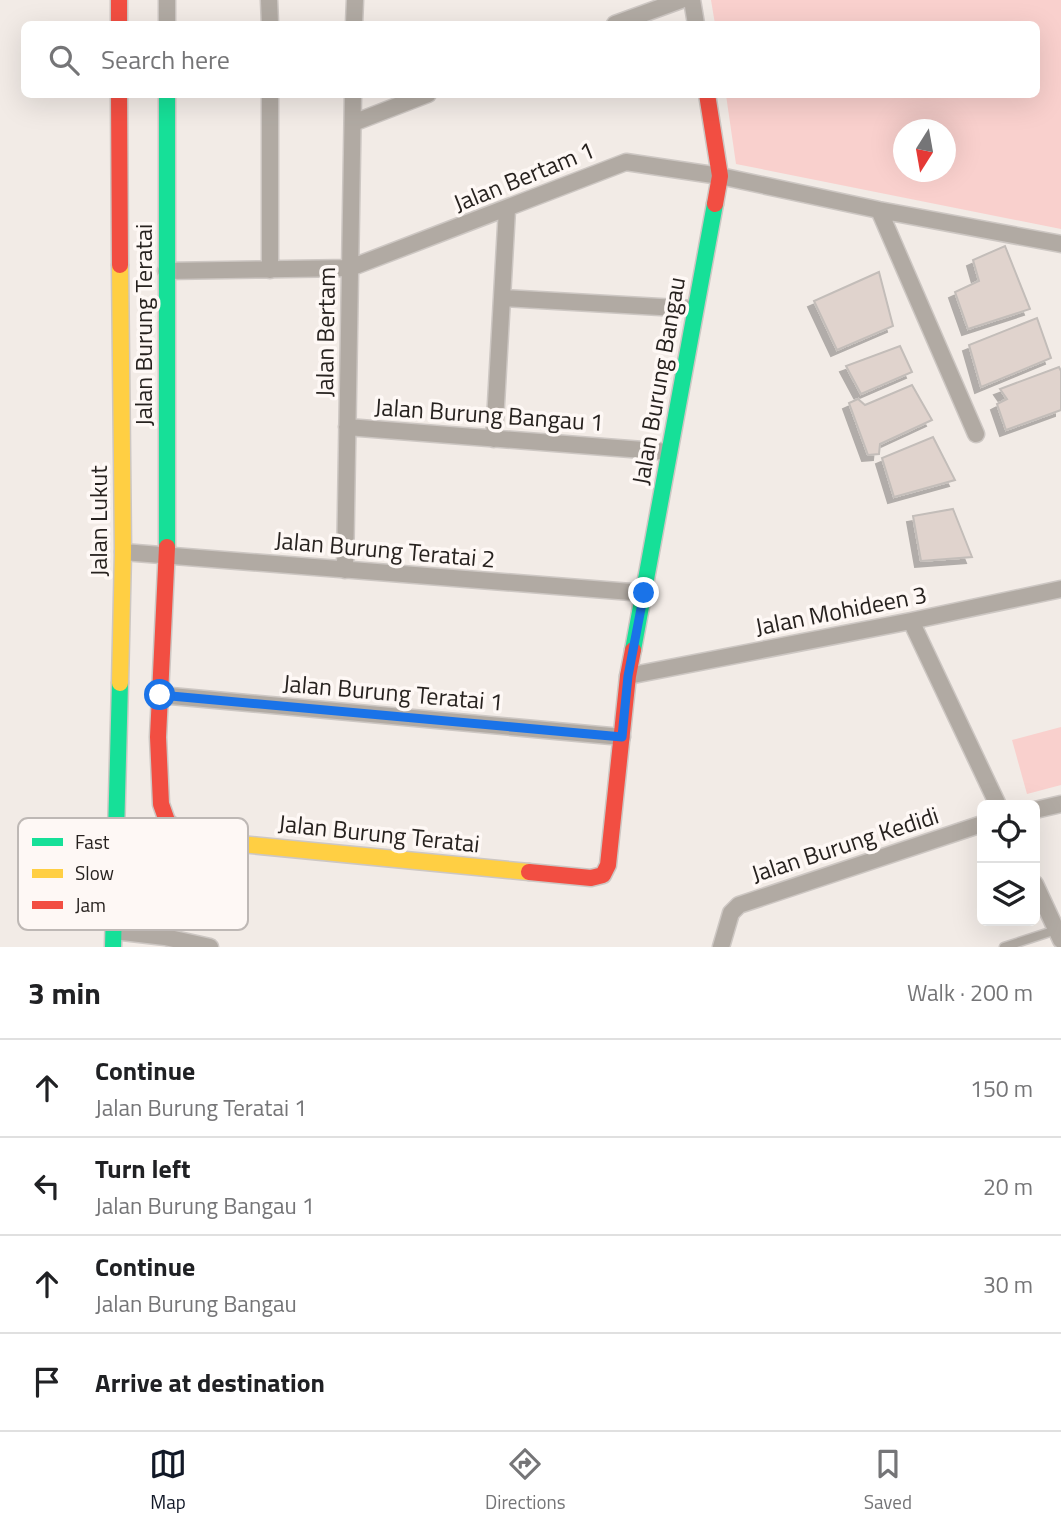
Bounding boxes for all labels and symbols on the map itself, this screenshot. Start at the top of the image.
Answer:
north arrow [893,119,956,182]
street label: Jalan Bertam 1 [448,131,600,221]
street label: Jalan Burung Teratai [125,224,161,426]
street label: Jalan Bertam [306,266,344,397]
street label: Jalan Burung Bangau [622,274,694,488]
street label: Jalan Burung Bangau 1 [373,388,605,440]
street label: Jalan Lukut [80,465,116,577]
street label: Jalan Burung Teratai 2 [273,521,497,577]
street label: Jalan Mohideen 3 [752,576,930,644]
route end [628,577,659,608]
street label: Jalan Burung Teratai 1 [281,664,505,720]
route start [144,679,175,710]
street label: Jalan Burung Kedidi [746,797,943,891]
street label: Jalan Burung Teratai [277,805,482,861]
legend [18,818,248,930]
text: Fast [75,827,110,856]
text: Slow [75,858,114,887]
text: Jam [75,890,106,919]

